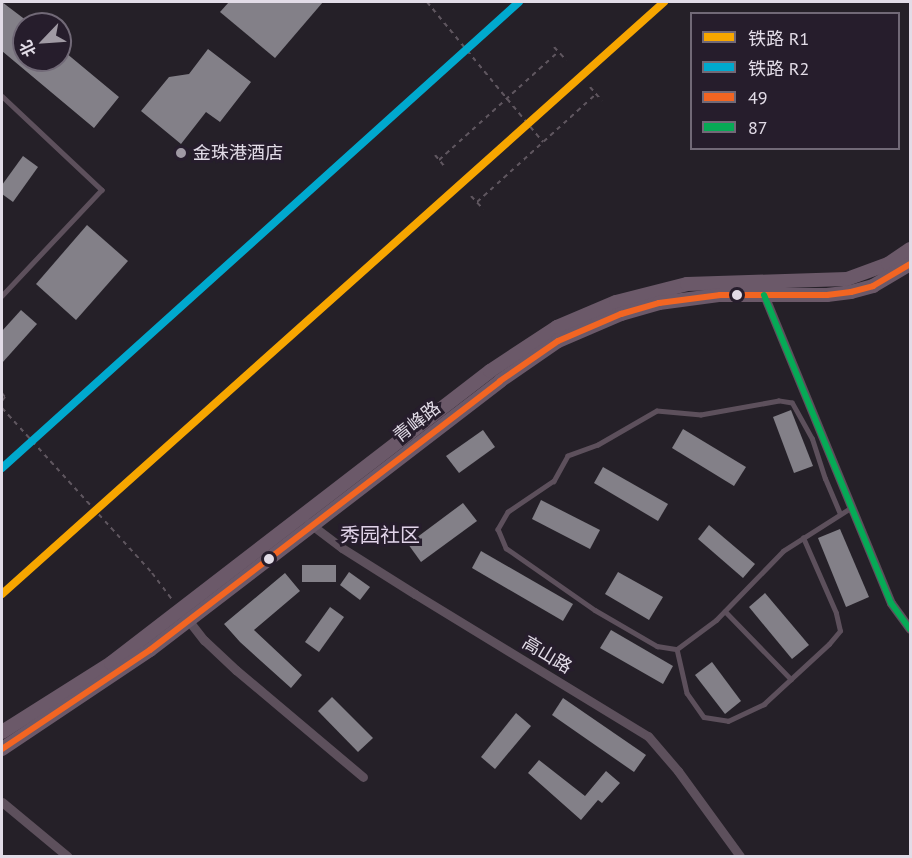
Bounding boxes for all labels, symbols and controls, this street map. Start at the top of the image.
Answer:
north arrow [12,12,72,72]
legend [690,12,900,150]
text: 铁路 R1 [748,27,809,50]
text: 北 [15,37,40,60]
text: 铁路 R2 [748,57,809,80]
text: 49 [748,86,768,109]
text: 87 [748,116,768,139]
place label: 金珠港酒店 [193,142,283,164]
marker: 金珠港酒店 [174,146,188,160]
unlabelled marker [731,289,743,301]
street label: 青峰路 [389,397,445,447]
district label: 秀园社区 [340,523,420,547]
unlabelled marker [263,553,275,565]
street label: 高山路 [518,632,576,678]

